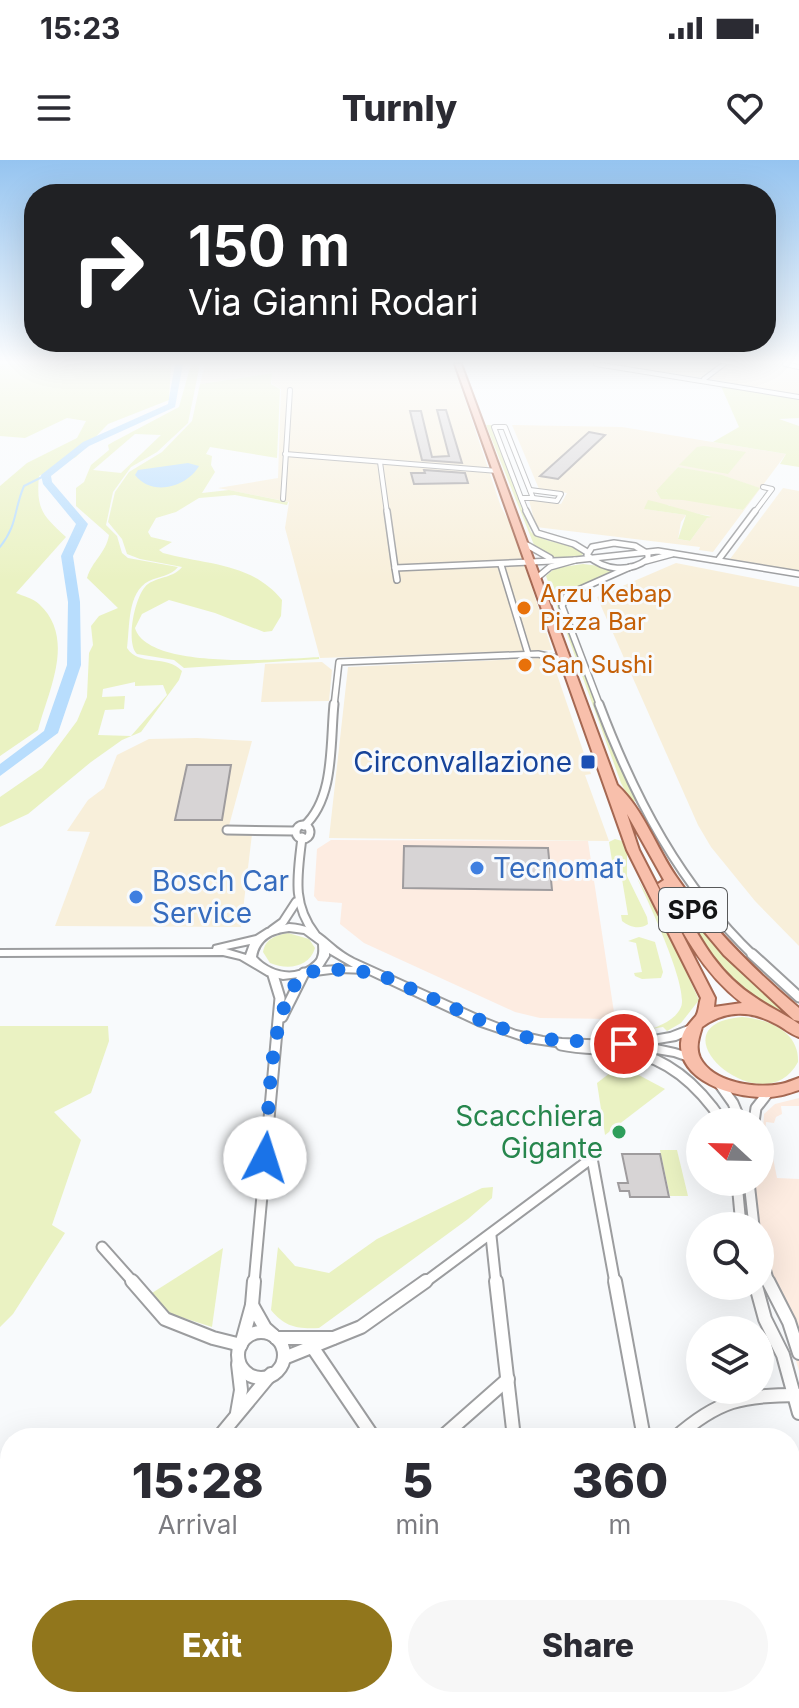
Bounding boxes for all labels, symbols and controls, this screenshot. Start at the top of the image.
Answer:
text: 15:23 [40,10,120,46]
icon: menu [32,86,76,130]
text: Turnly [342,86,457,130]
icon: heart [723,86,767,130]
text: 150 m [188,212,350,280]
icon: right [56,216,160,320]
text: Via Gianni Rodari [188,280,478,324]
place label: Arzu Kebap Pizza Bar [540,579,672,636]
marker: Arzu Kebap Pizza Bar [515,599,533,617]
place label: San Sushi [541,650,653,679]
marker: San Sushi [516,656,534,674]
place label: Circonvallazione [353,745,572,779]
marker: Circonvallazione [579,753,597,771]
place label: Tecnomat [493,851,624,885]
marker: Tecnomat [468,859,486,877]
place label: Bosch Car Service [152,864,289,930]
marker: Bosch Car Service [127,888,145,906]
road number: SP6 [659,888,727,932]
pin [590,1010,658,1078]
icon: arrive [602,1022,646,1066]
place label: Scacchiera Gigante [455,1099,603,1165]
north arrow [686,1108,774,1196]
map controls [686,1108,774,1404]
position arrow [223,1116,307,1200]
marker: Scacchiera Gigante [610,1123,628,1141]
button: search [686,1212,774,1300]
button: layers [686,1316,774,1404]
text: 15:28 [132,1451,264,1510]
text: 5 [402,1451,433,1510]
text: 360 [572,1451,668,1510]
text: Arrival [158,1509,238,1540]
text: min [395,1509,440,1540]
text: m [609,1509,631,1540]
button: Exit [32,1600,392,1692]
button: Share [408,1600,768,1692]

